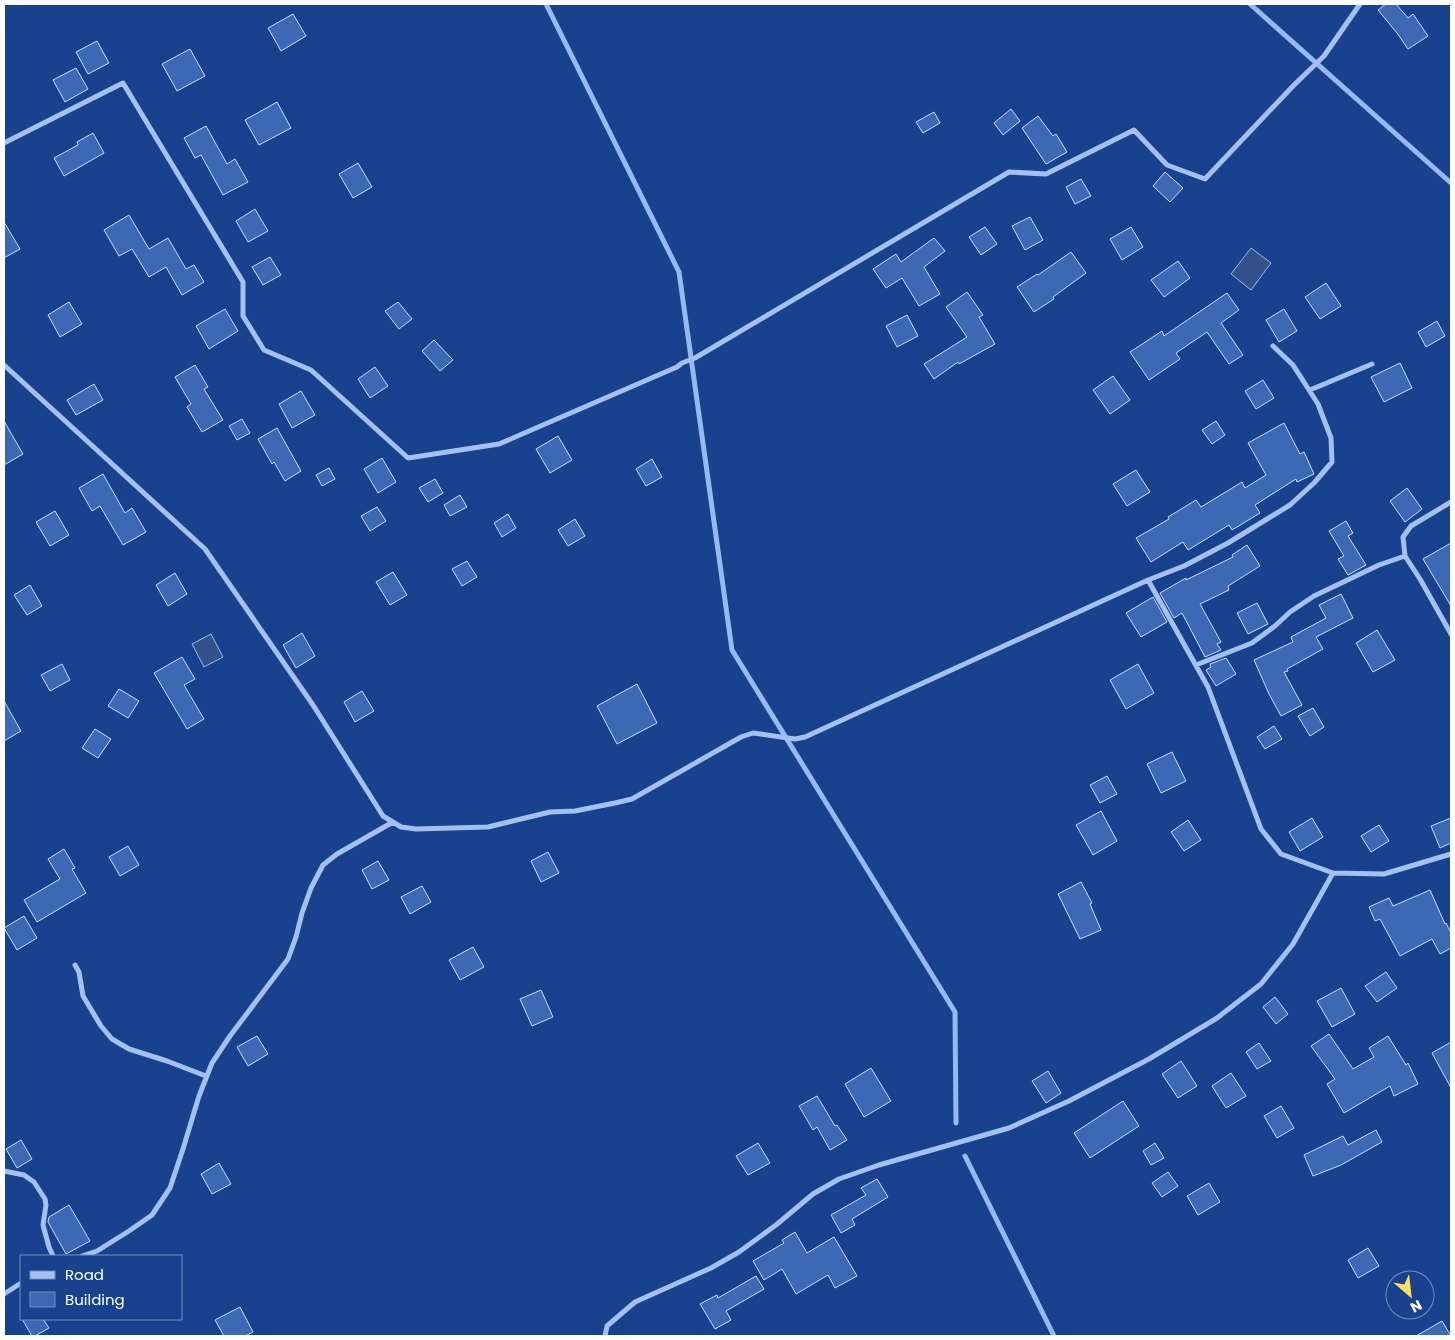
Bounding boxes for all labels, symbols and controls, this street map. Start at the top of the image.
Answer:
legend [20,1255,182,1320]
text: Road [65,1264,104,1285]
north arrow [1385,1270,1435,1320]
text: Building [65,1289,125,1310]
text: N [1407,1295,1425,1318]

